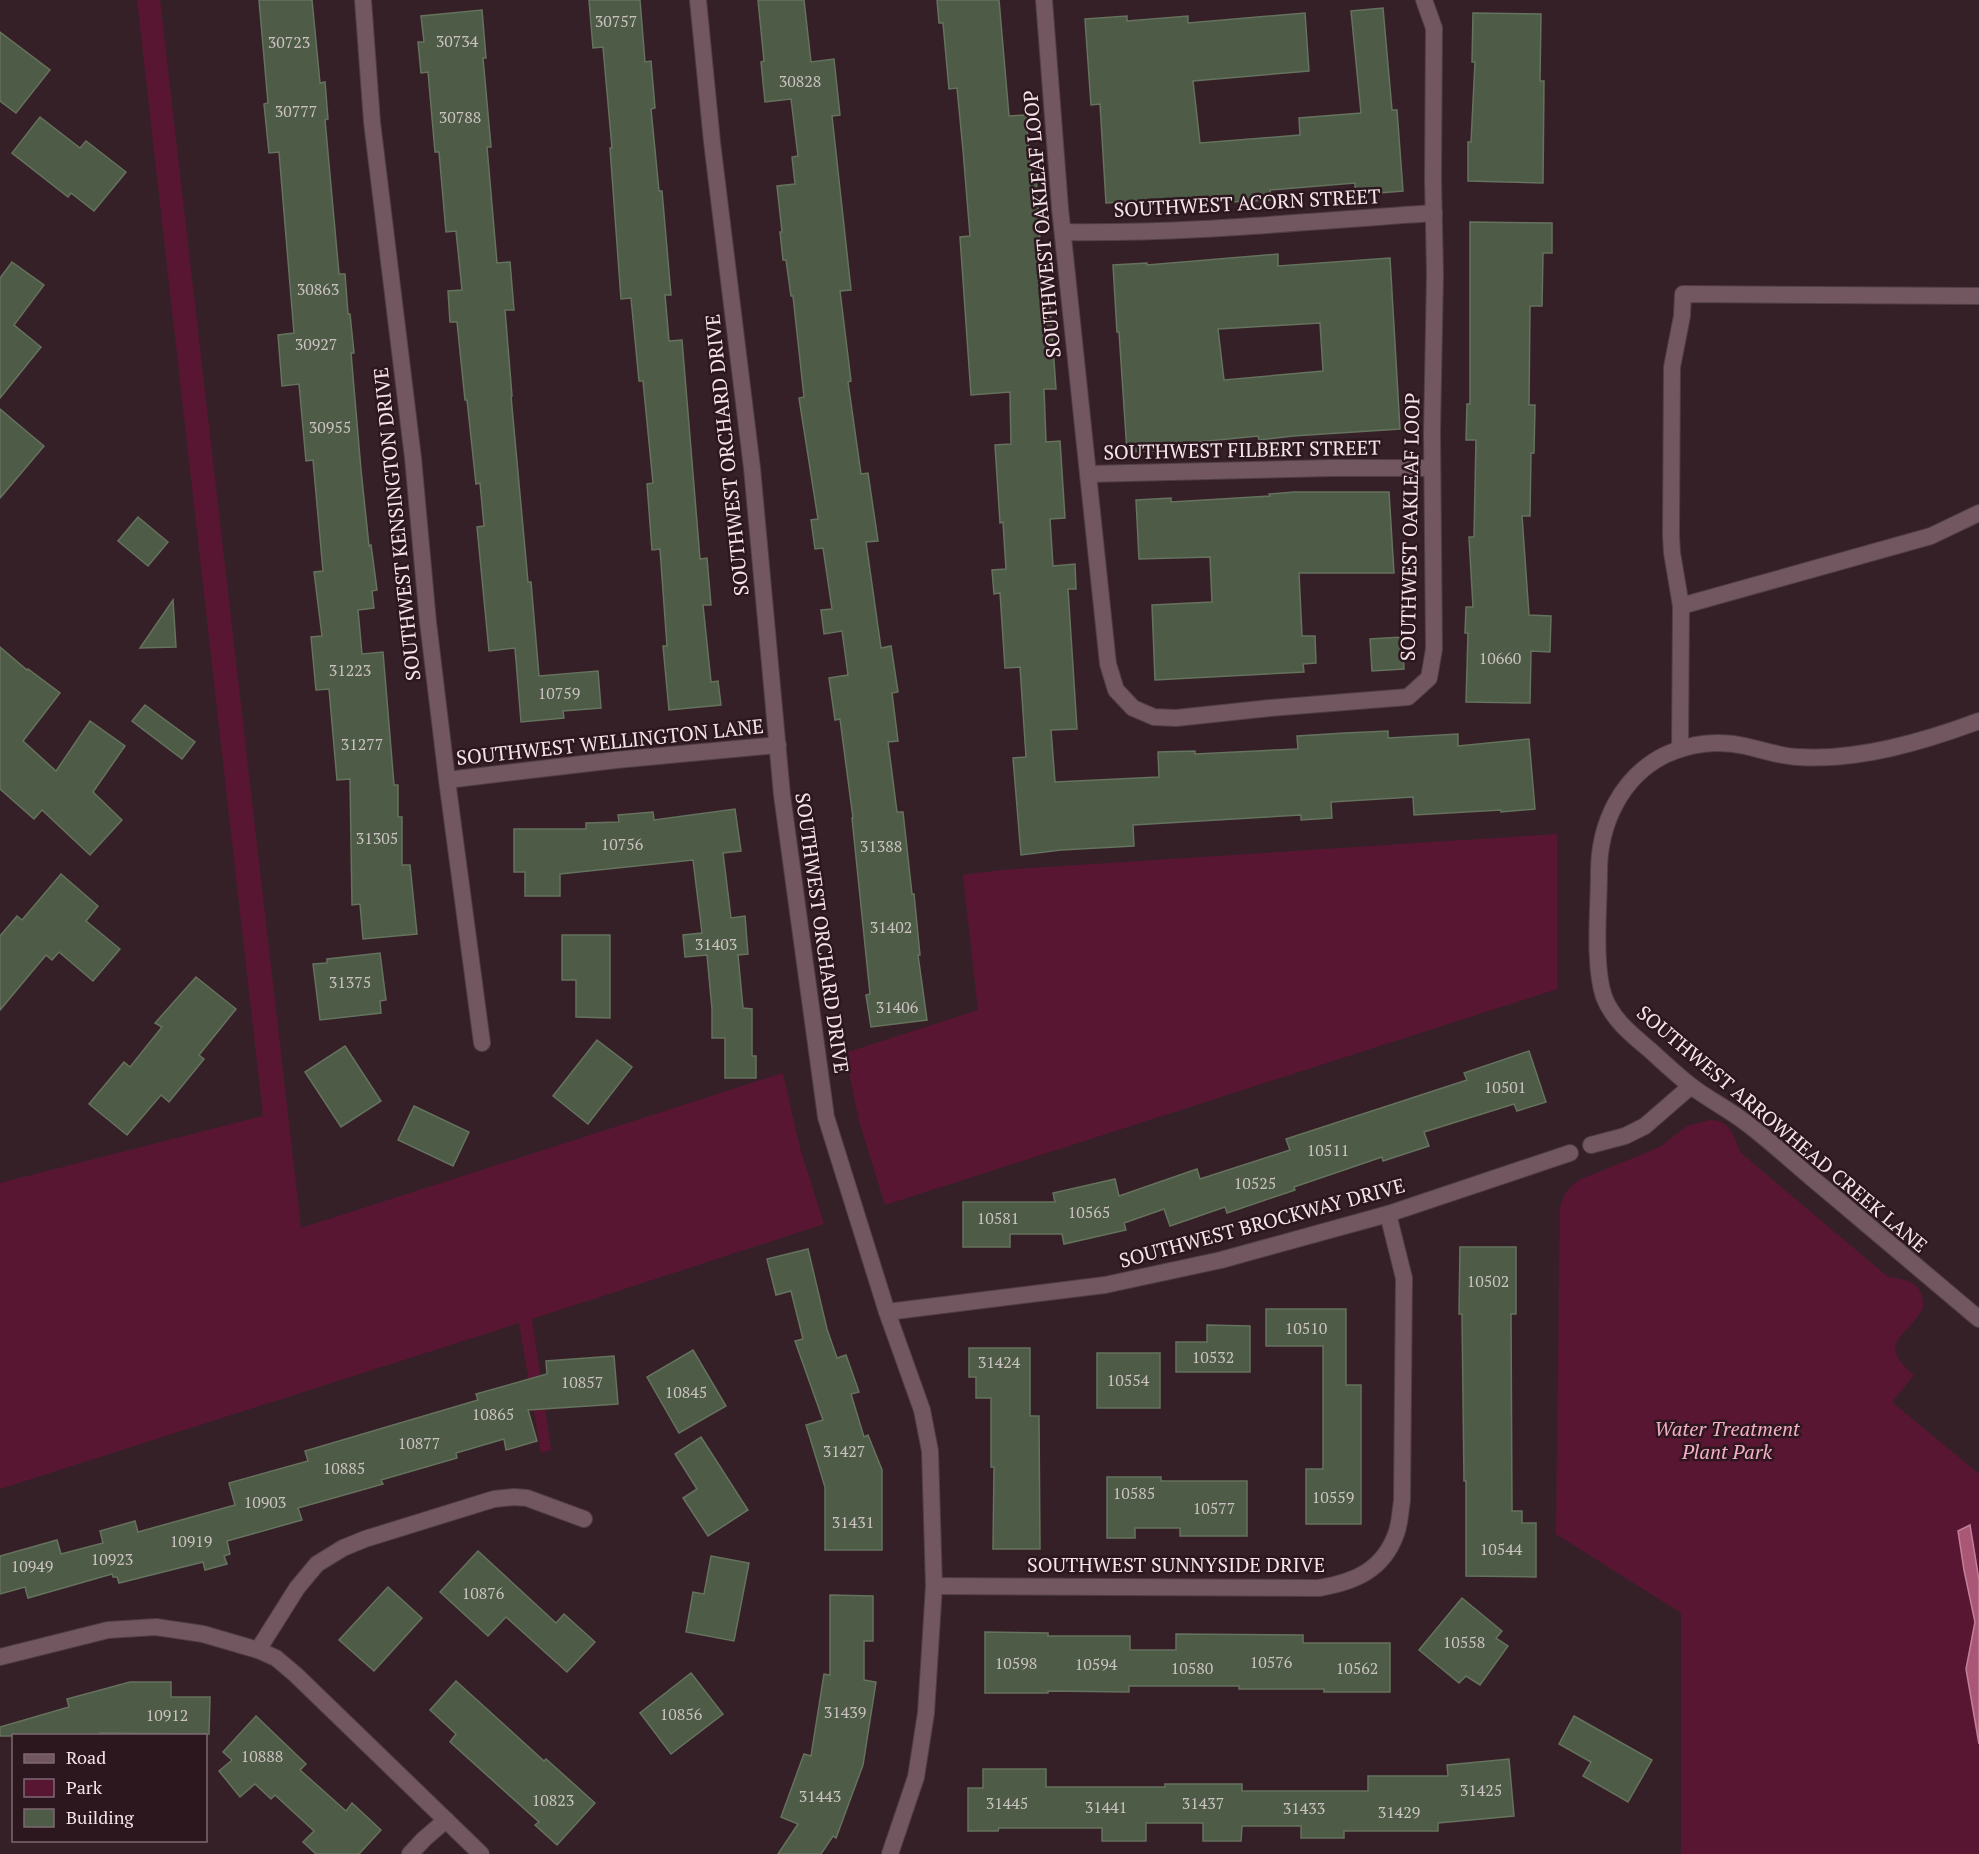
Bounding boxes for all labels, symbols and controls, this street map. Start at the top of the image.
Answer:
house number: 30757 [595,10,637,32]
house number: 30734 [436,30,479,52]
house number: 30723 [268,31,310,53]
house number: 30828 [779,70,821,92]
street label: SOUTHWEST OAKLEAF LOOP [1016,89,1067,359]
house number: 30777 [275,100,317,122]
house number: 30788 [439,106,481,128]
street label: SOUTHWEST ACORN STREET [1113,182,1381,223]
house number: 30863 [297,278,339,300]
street label: SOUTHWEST ORCHARD DRIVE [698,313,755,597]
house number: 30927 [295,333,337,355]
street label: SOUTHWEST KENSINGTON DRIVE [367,366,426,682]
street label: SOUTHWEST OAKLEAF LOOP [1394,392,1425,661]
house number: 30955 [309,416,351,438]
street label: SOUTHWEST FILBERT STREET [1103,434,1381,465]
house number: 10660 [1479,647,1521,669]
house number: 31223 [329,659,371,681]
house number: 10759 [538,682,580,704]
street label: SOUTHWEST WELLINGTON LANE [455,712,765,771]
house number: 31277 [341,733,383,755]
street label: SOUTHWEST ORCHARD DRIVE [789,791,856,1075]
house number: 31305 [356,827,398,849]
house number: 10756 [601,833,644,855]
house number: 31388 [860,835,902,857]
house number: 31402 [870,916,912,938]
house number: 31403 [695,933,737,955]
house number: 31375 [329,971,371,993]
house number: 31406 [876,996,919,1018]
street label: SOUTHWEST ARROWHEAD CREEK LANE [1631,999,1933,1258]
house number: 10501 [1484,1076,1526,1098]
house number: 10511 [1307,1139,1349,1161]
street label: SOUTHWEST BROCKWAY DRIVE [1116,1171,1408,1274]
house number: 10525 [1234,1172,1276,1194]
house number: 10565 [1068,1201,1110,1223]
house number: 10581 [977,1207,1019,1229]
house number: 10502 [1467,1270,1509,1292]
house number: 10510 [1285,1317,1327,1339]
house number: 10532 [1192,1346,1234,1368]
house number: 31424 [978,1351,1021,1373]
house number: 10554 [1107,1369,1150,1391]
house number: 10857 [561,1371,603,1393]
house number: 10845 [665,1381,707,1403]
house number: 10865 [472,1403,514,1425]
park label: Water Treatment Plant Park [1654,1415,1801,1465]
house number: 10877 [398,1432,440,1454]
house number: 31427 [823,1440,865,1462]
house number: 10885 [323,1457,365,1479]
house number: 10585 [1113,1482,1155,1504]
house number: 10559 [1312,1486,1354,1508]
house number: 10903 [244,1491,286,1513]
house number: 10577 [1193,1497,1235,1519]
house number: 31431 [832,1511,874,1533]
house number: 10919 [170,1530,212,1552]
house number: 10544 [1480,1538,1523,1560]
house number: 10923 [91,1548,133,1570]
street label: SOUTHWEST SUNNYSIDE DRIVE [1027,1551,1325,1578]
house number: 10949 [11,1555,53,1577]
house number: 10876 [462,1582,505,1604]
house number: 10558 [1443,1631,1485,1653]
house number: 10576 [1250,1651,1293,1673]
house number: 10598 [995,1652,1037,1674]
house number: 10594 [1075,1653,1118,1675]
house number: 10580 [1171,1657,1213,1679]
house number: 10562 [1336,1657,1378,1679]
house number: 31439 [824,1701,866,1723]
house number: 10856 [660,1703,703,1725]
house number: 10912 [146,1704,188,1726]
legend [12,1734,207,1842]
text: Road [66,1745,106,1769]
house number: 10888 [241,1745,283,1767]
text: Park [66,1775,103,1799]
house number: 31425 [1460,1779,1502,1801]
house number: 31443 [799,1785,841,1807]
house number: 10823 [532,1789,574,1811]
house number: 31445 [986,1792,1028,1814]
house number: 31437 [1182,1792,1224,1814]
house number: 31441 [1085,1796,1127,1818]
house number: 31433 [1283,1797,1325,1819]
house number: 31429 [1378,1801,1420,1823]
text: Building [66,1805,134,1829]

